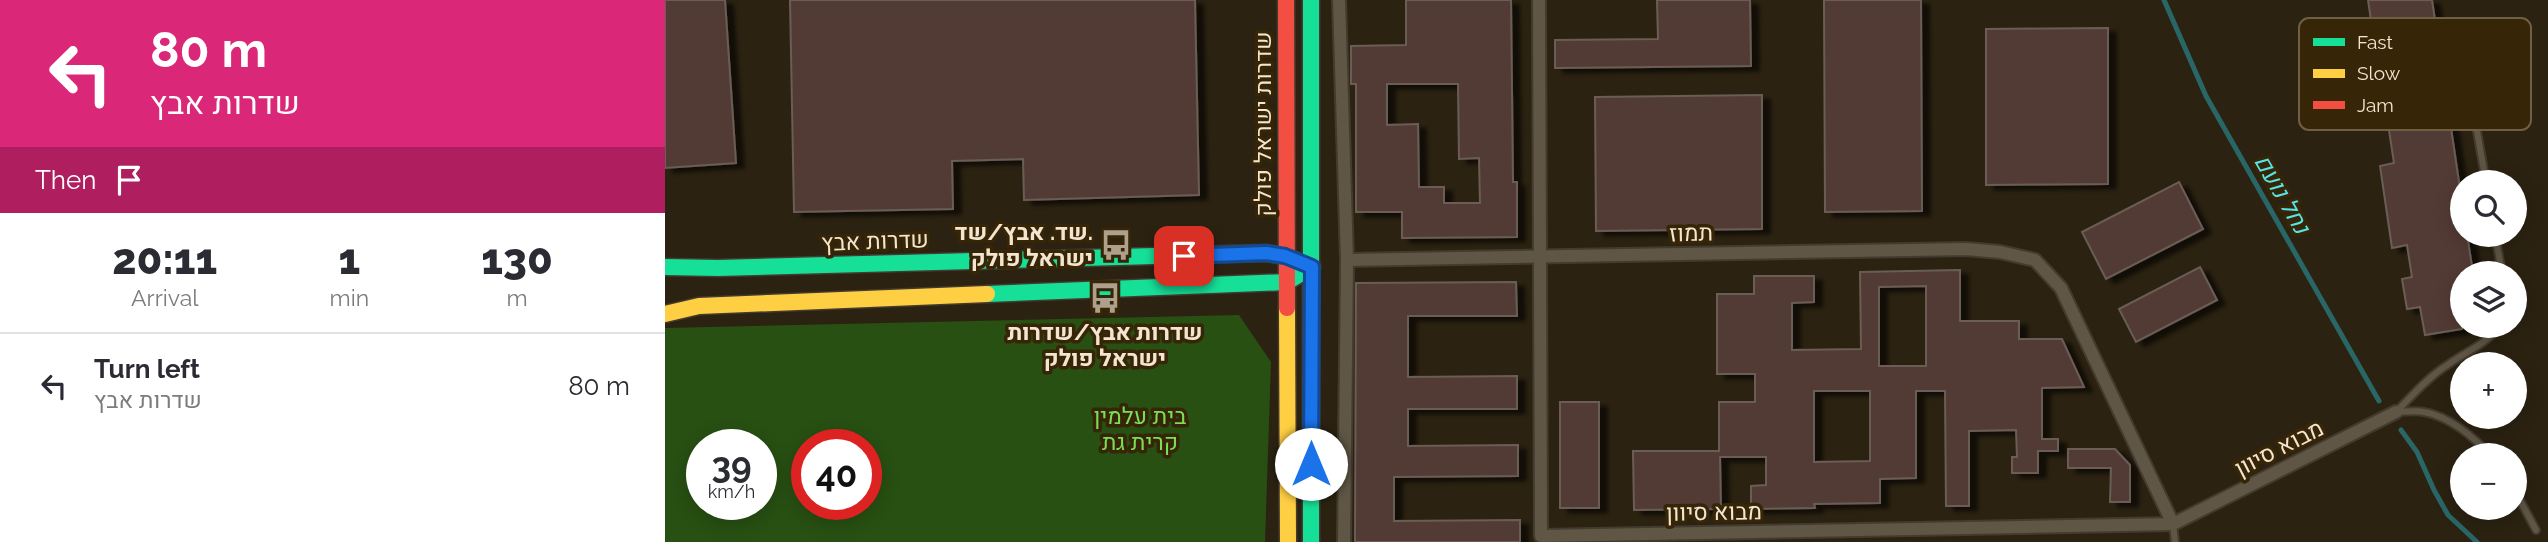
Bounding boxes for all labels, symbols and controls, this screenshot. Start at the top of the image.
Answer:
legend [2299,18,2531,130]
text: 80 m [150,21,267,78]
icon: left [35,28,126,119]
text: Fast [2357,31,2393,53]
street label: שדרות ישראל פולק [1249,32,1276,216]
text: Slow [2357,62,2401,84]
text: שדרות אבץ [150,84,300,121]
text: Jam [2357,94,2394,116]
water label: נחל נועם [2248,149,2318,240]
icon: arrive [110,161,148,199]
text: Then [35,165,96,195]
map controls [2450,170,2527,520]
button: search [2450,170,2527,247]
place label: שד. אבץ/שד. ישראל פולק [955,218,1093,271]
street label: תמוז [1669,219,1713,246]
street label: שדרות אבץ [821,225,929,256]
pin [1154,226,1214,286]
bus stop icon: שד. אבץ/שד. ישראל פולק [1099,228,1133,262]
text: 20:11 [112,235,217,284]
text: 1 [338,235,360,284]
text: 130 [481,235,553,284]
icon: arrive [1165,237,1203,275]
button: layers [2450,261,2527,338]
bus stop icon: שדרות אבץ/שדרות ישראל פולק [1088,281,1122,315]
text: Arrival [131,284,199,311]
text: min [330,284,369,311]
text: m [507,284,528,311]
place label: שדרות אבץ/שדרות ישראל פולק [1007,318,1203,371]
button: + [2450,352,2527,429]
text: Turn left [94,354,200,384]
icon: left [35,367,73,405]
text: 80 m [568,371,630,401]
text: שדרות אבץ [94,386,202,413]
park label: בית עלמין קרית גת [1094,402,1186,455]
street label: מבוא סיוון [2230,414,2328,481]
position arrow [1274,427,1348,501]
speed limit sign: 40 [791,429,882,520]
button: − [2450,443,2527,520]
text: 39 [711,445,752,486]
text: km/h [708,481,755,502]
street label: מבוא סיוון [1666,497,1762,526]

